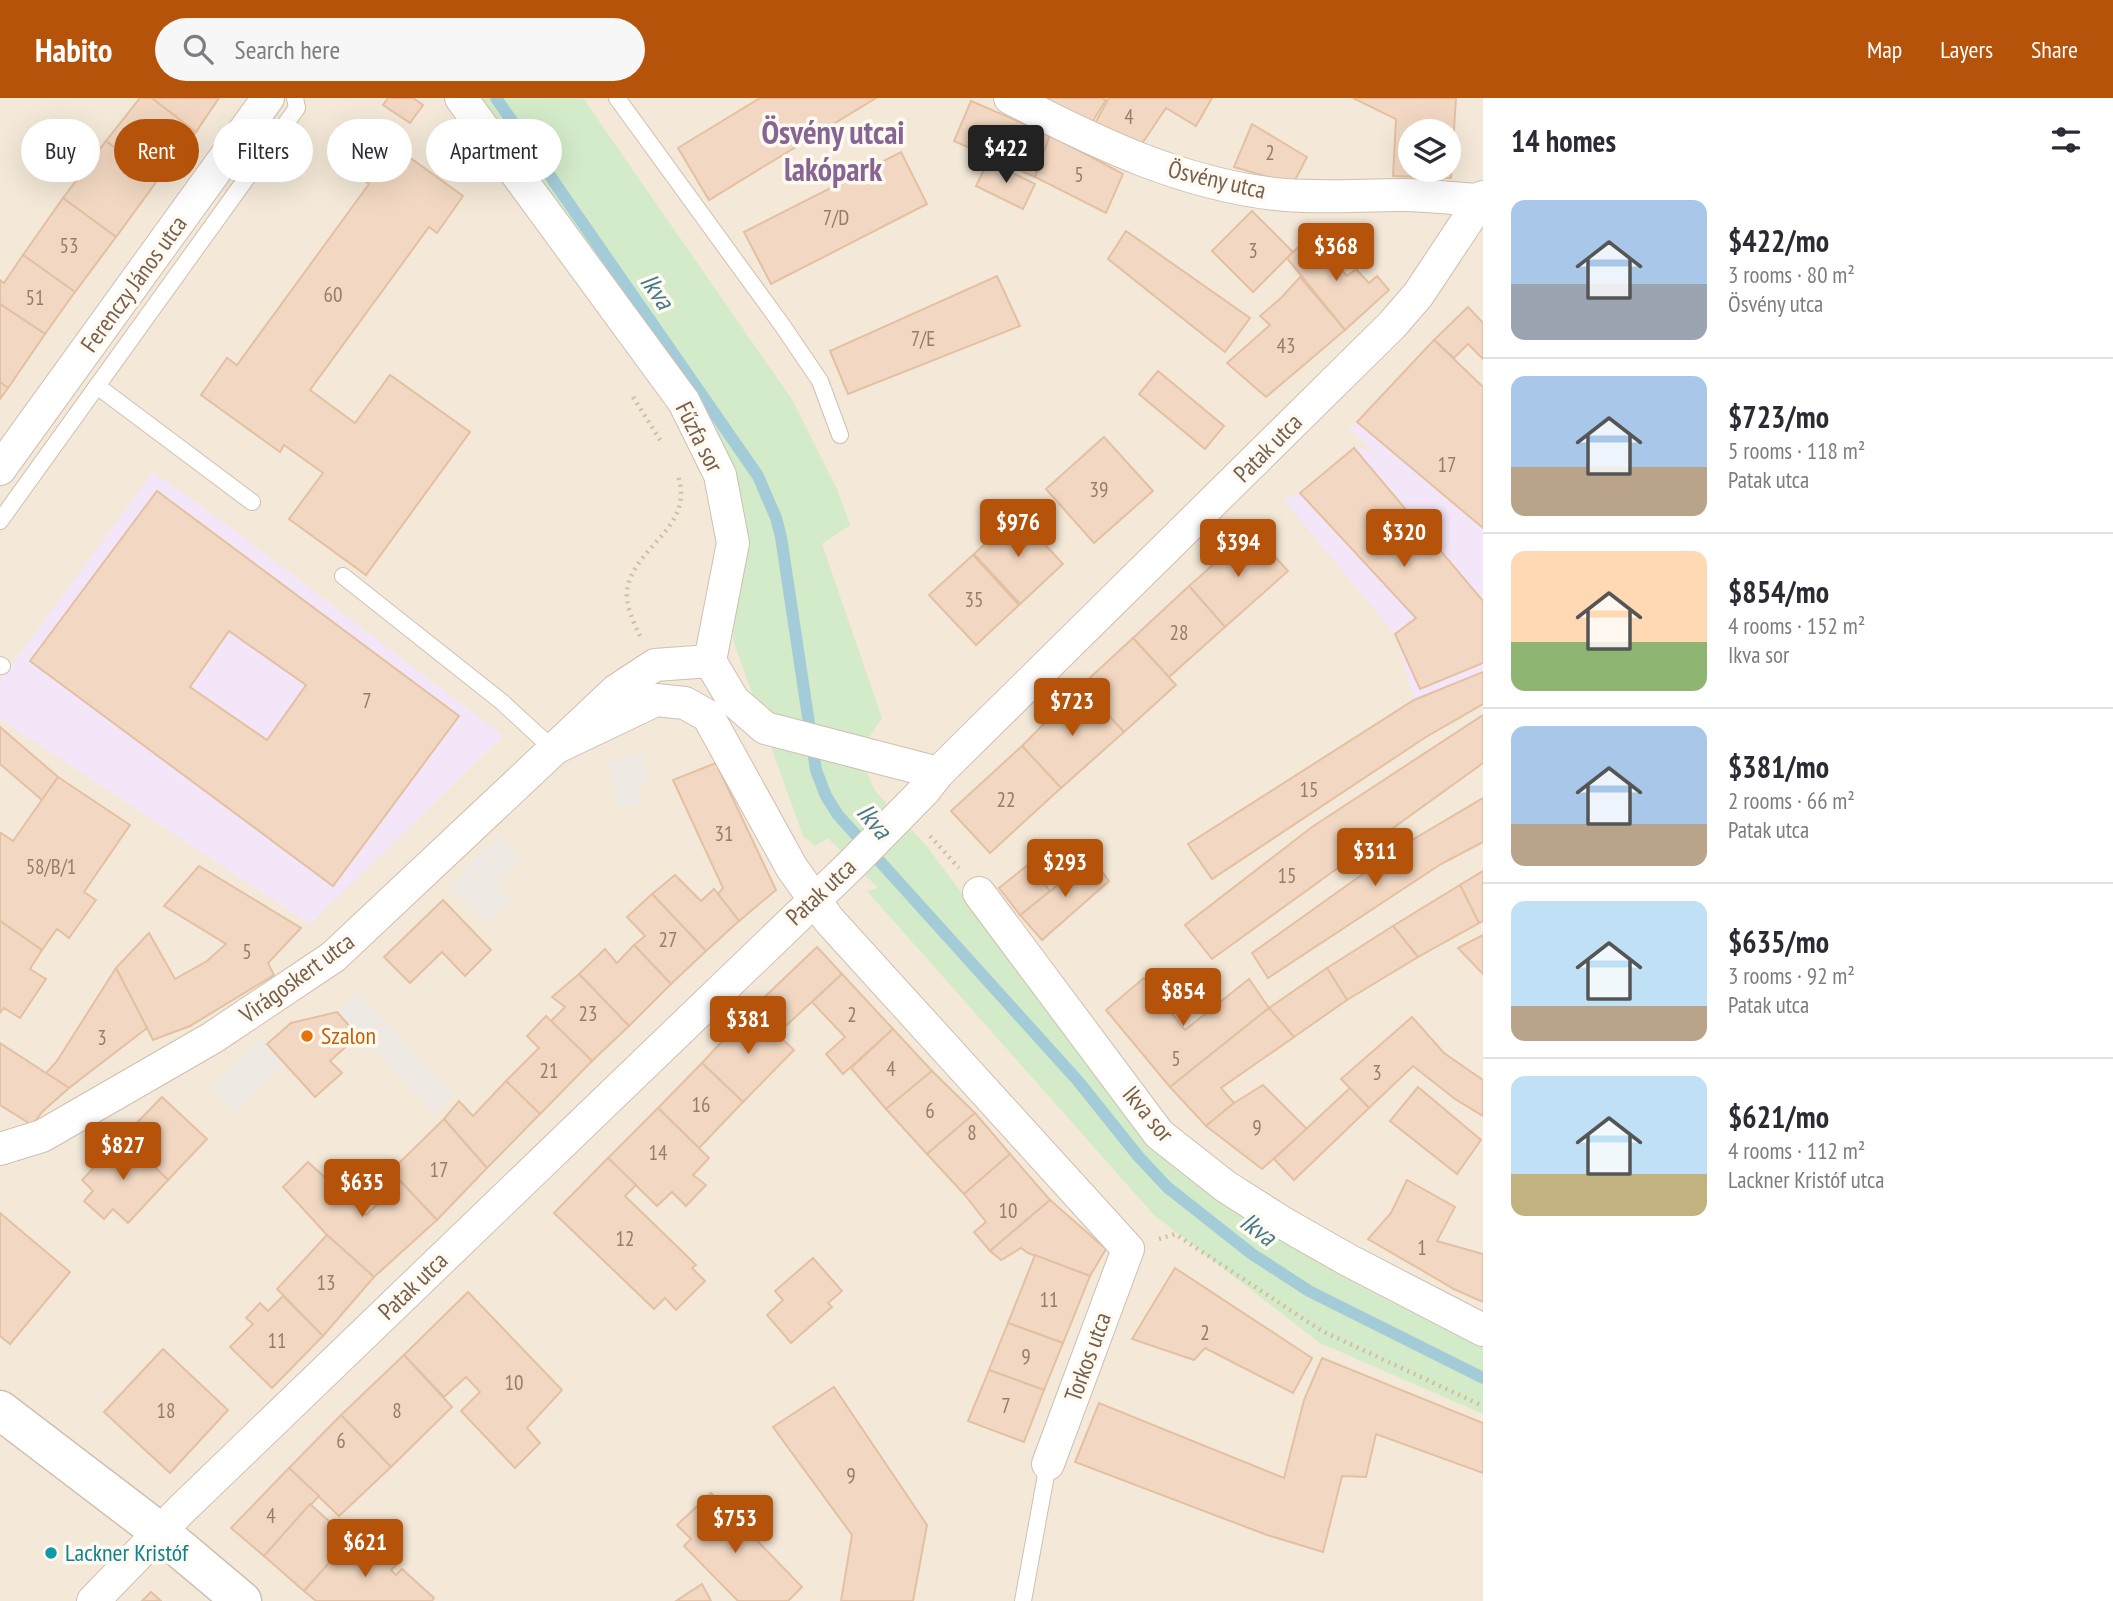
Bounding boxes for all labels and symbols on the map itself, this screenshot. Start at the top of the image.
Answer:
house number: 4 [1124,103,1134,130]
district label: Ösvény utcai lakópark [761,111,905,190]
pin: $422 [965,126,1047,185]
house number: 2 [1265,139,1275,166]
street label: Ösvény utca [1165,153,1269,206]
house number: 5 [1074,161,1084,188]
house number: 7/D [823,204,849,231]
street label: Ferenczy János utca [74,209,194,358]
pin: $368 [1295,223,1377,283]
house number: 53 [60,232,78,259]
house number: 3 [1248,237,1258,264]
water label: Ikva [633,266,682,316]
house number: 60 [324,281,342,308]
house number: 51 [26,284,44,311]
house number: 7/E [911,325,935,352]
house number: 43 [1277,332,1295,359]
street label: Fűzfa sor [669,396,730,478]
street label: Patak utca [1227,407,1309,489]
house number: 17 [1438,451,1456,478]
house number: 39 [1090,476,1108,503]
pin: $976 [977,500,1059,559]
pin: $320 [1363,510,1445,569]
pin: $394 [1197,519,1279,579]
house number: 35 [965,586,983,613]
house number: 28 [1170,619,1188,646]
pin: $723 [1031,678,1113,738]
house number: 7 [362,687,372,714]
house number: 15 [1300,776,1318,803]
house number: 22 [997,786,1015,813]
water label: Ikva [850,796,900,847]
house number: 31 [715,820,733,847]
pin: $311 [1334,828,1416,888]
pin: $293 [1024,840,1106,899]
street label: Patak utca [779,851,862,932]
house number: 58/B/1 [26,853,76,880]
house number: 15 [1278,862,1296,889]
street label: Virágoskert utca [233,926,360,1030]
house number: 27 [659,926,677,953]
house number: 5 [242,938,252,965]
pin: $854 [1142,968,1224,1028]
pin: $381 [707,996,789,1056]
house number: 23 [579,1000,597,1027]
house number: 2 [847,1001,857,1028]
place label: Szalon [321,1020,376,1051]
house number: 3 [97,1024,107,1051]
marker: Szalon [299,1028,315,1044]
house number: 5 [1171,1045,1181,1072]
house number: 4 [886,1055,896,1082]
house number: 21 [540,1057,558,1084]
house number: 3 [1372,1059,1382,1086]
street label: Ikva sor [1116,1079,1181,1148]
house number: 16 [692,1091,710,1118]
house number: 6 [925,1097,935,1124]
house number: 9 [1252,1114,1262,1141]
house number: 8 [967,1119,977,1146]
pin: $827 [82,1122,164,1182]
house number: 14 [649,1139,668,1166]
house number: 17 [430,1156,448,1183]
pin: $635 [321,1160,403,1219]
house number: 10 [999,1197,1017,1224]
water label: Ikva [1234,1204,1284,1254]
house number: 12 [616,1225,634,1252]
house number: 1 [1417,1234,1427,1261]
street label: Patak utca [371,1245,454,1326]
house number: 13 [317,1269,335,1296]
house number: 11 [1040,1286,1058,1313]
street label: Torkos utca [1057,1308,1118,1406]
house number: 2 [1200,1319,1210,1346]
house number: 11 [268,1327,286,1354]
house number: 9 [1021,1343,1031,1370]
house number: 10 [505,1369,523,1396]
house number: 7 [1001,1392,1011,1419]
house number: 18 [157,1397,175,1424]
house number: 8 [392,1397,402,1424]
house number: 6 [336,1427,346,1454]
house number: 9 [846,1462,856,1489]
pin: $753 [694,1496,776,1555]
house number: 4 [266,1502,276,1529]
pin: $621 [324,1520,406,1579]
place label: Lackner Kristóf [65,1537,189,1568]
marker: Lackner Kristóf [43,1545,59,1561]

